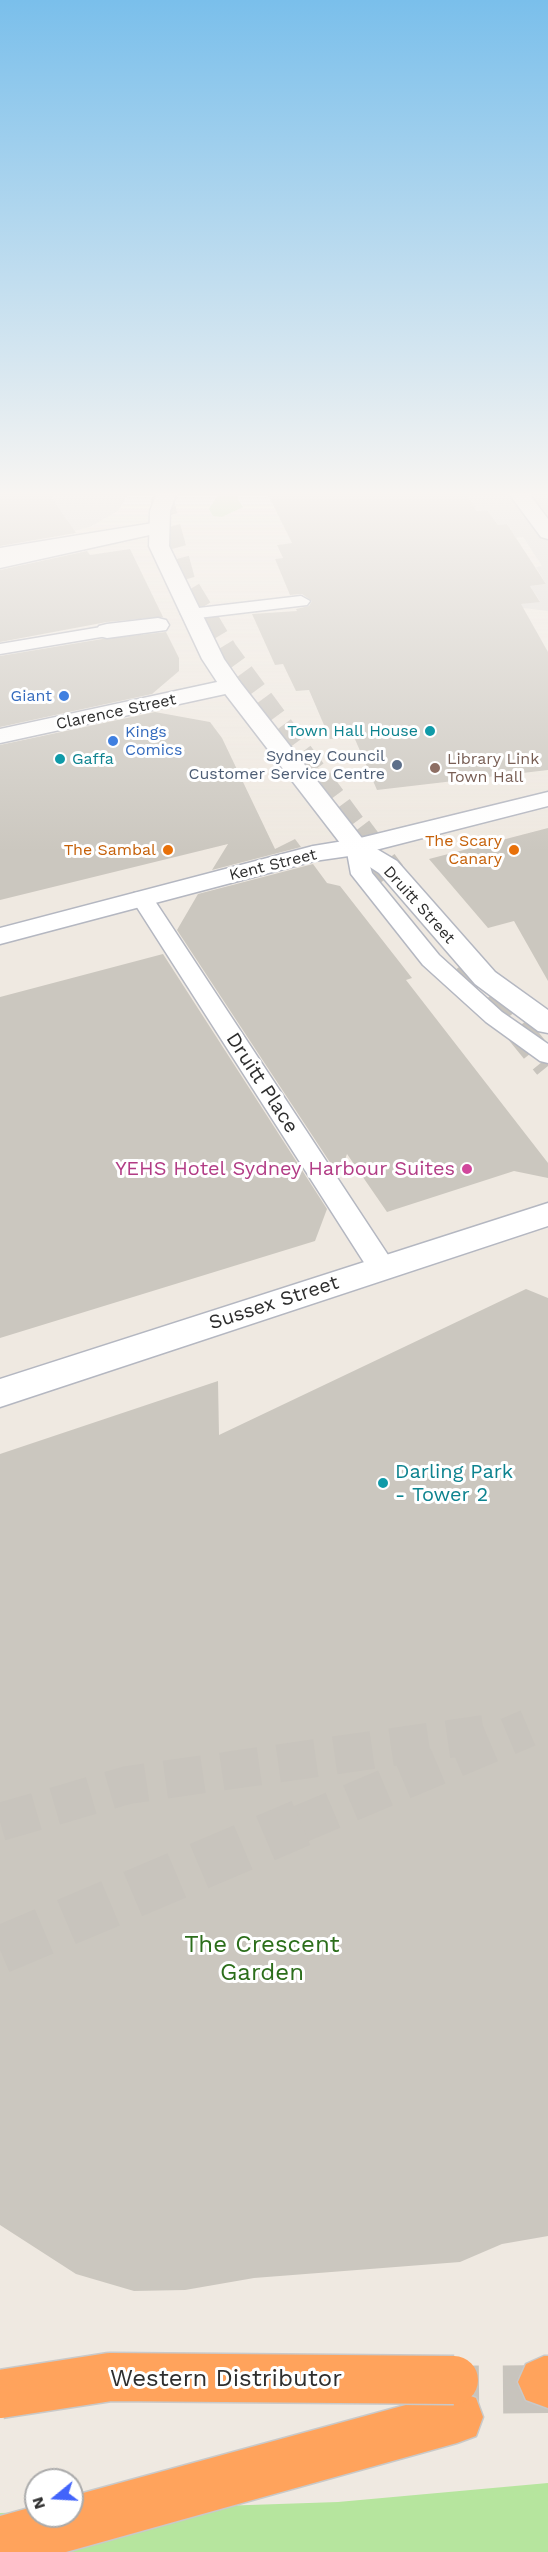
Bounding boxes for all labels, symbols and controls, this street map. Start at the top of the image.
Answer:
place label: Giant [11,686,52,706]
marker: Giant [57,689,71,703]
street label: Clarence Street [54,690,178,734]
place label: Town Hall House [287,721,418,741]
place label: Kings Comics [125,722,182,760]
marker: Town Hall House [423,724,437,738]
marker: Kings Comics [106,734,120,748]
place label: Sydney Council Customer Service Centre [189,746,385,784]
place label: Gaffa [72,749,114,769]
place label: Library Link Town Hall [447,749,539,787]
marker: Gaffa [53,752,67,766]
marker: Sydney Council Customer Service Centre [390,758,404,772]
marker: Library Link Town Hall [428,761,442,775]
place label: The Scary Canary [425,831,502,869]
place label: The Sambal [64,840,156,860]
marker: The Sambal [161,843,175,857]
marker: The Scary Canary [507,843,521,857]
street label: Kent Street [227,845,319,885]
street label: Druitt Street [379,862,459,948]
street label: Druitt Place [221,1028,303,1138]
place label: YEHS Hotel Sydney Harbour Suites [115,1157,455,1181]
marker: YEHS Hotel Sydney Harbour Suites [460,1162,474,1176]
street label: Sussex Street [206,1271,342,1335]
place label: Darling Park - Tower 2 [395,1460,513,1507]
marker: Darling Park - Tower 2 [376,1476,390,1490]
park label: The Crescent Garden [184,1931,340,1987]
street label: Western Distributor [110,2365,342,2393]
north arrow [24,2468,84,2528]
text: N [27,2495,49,2512]

